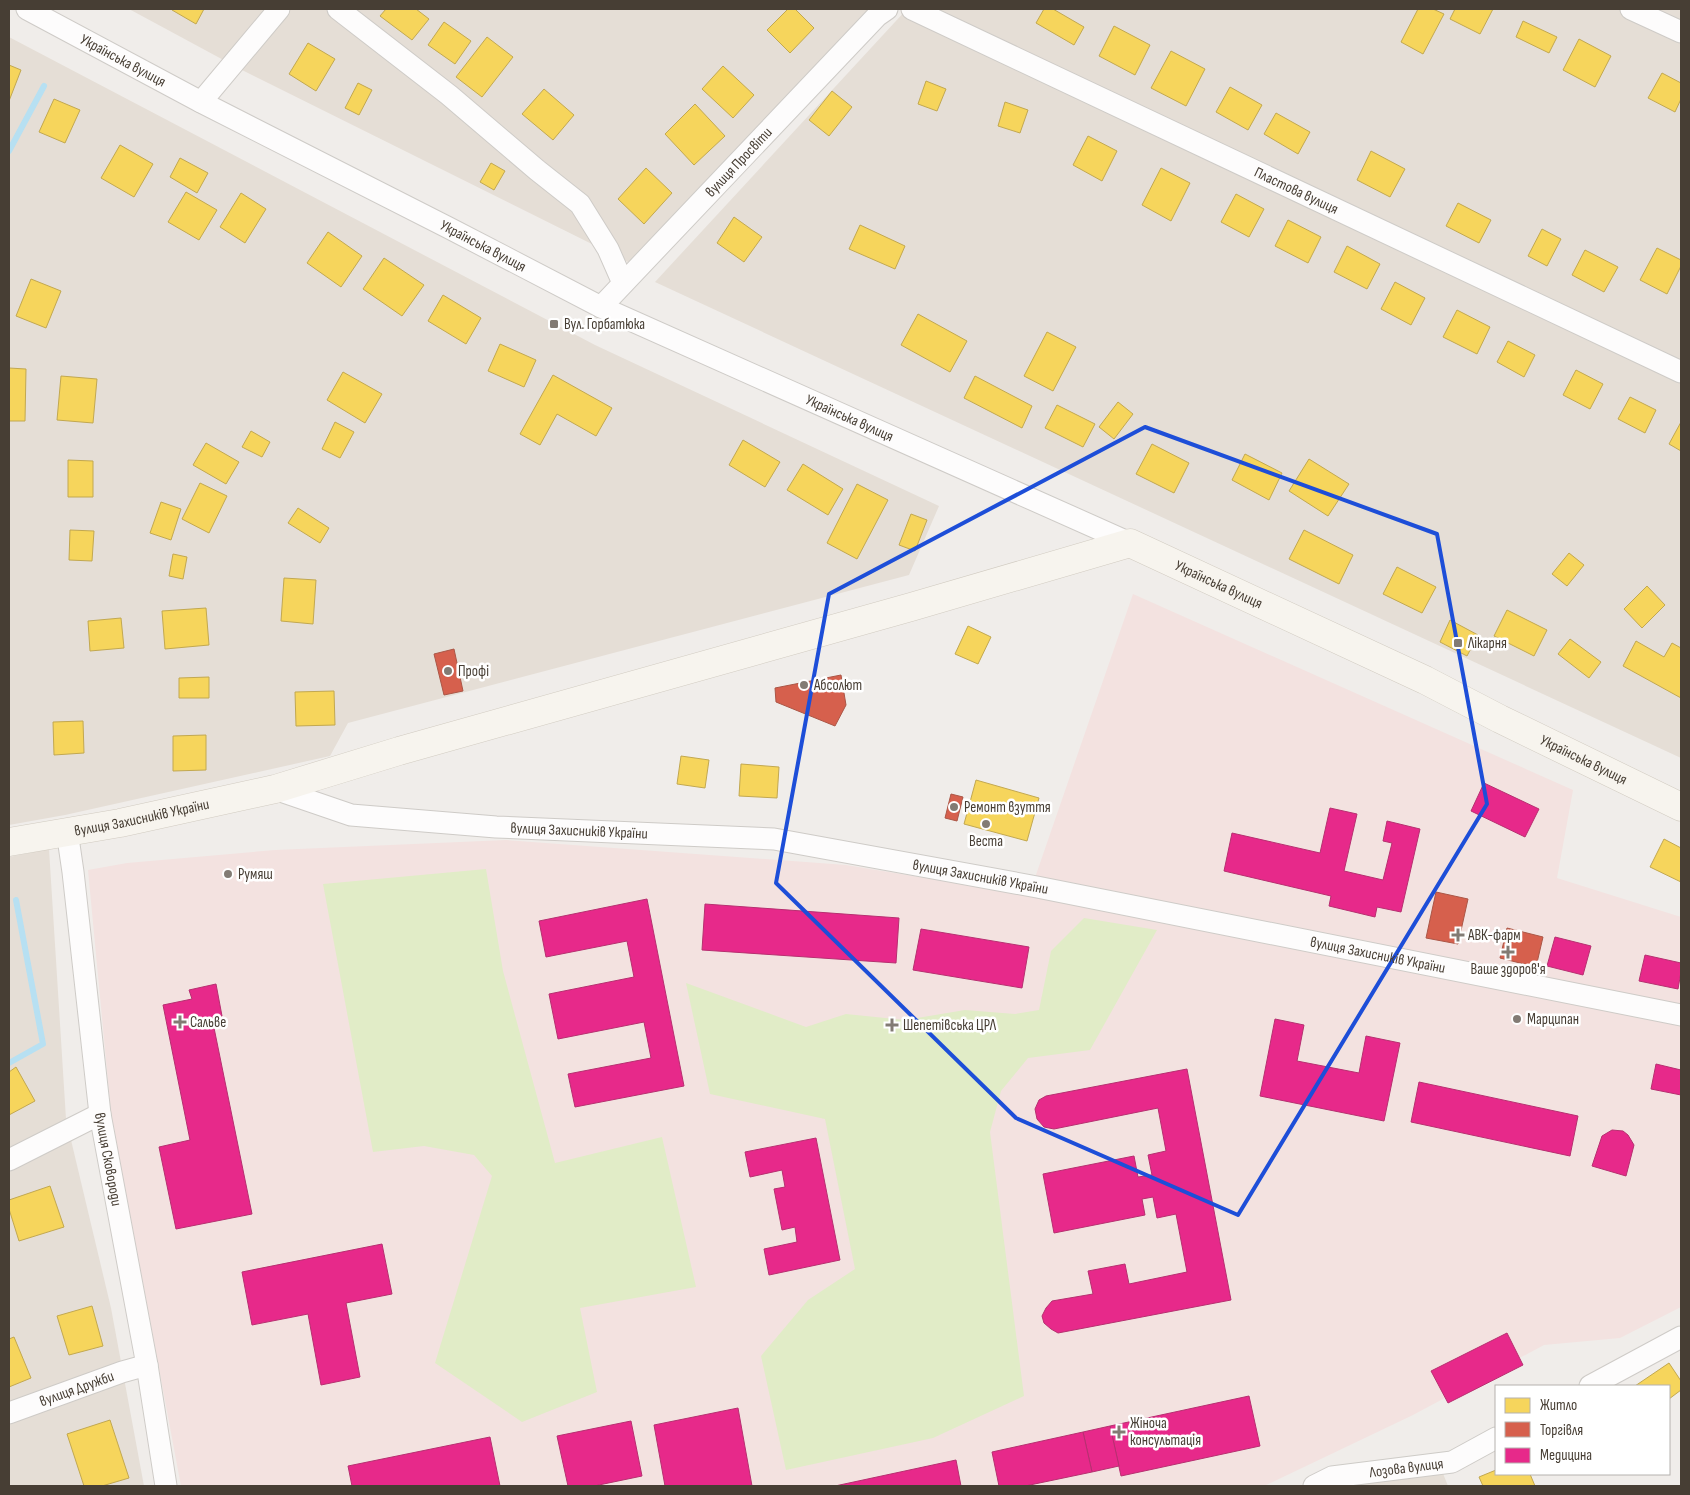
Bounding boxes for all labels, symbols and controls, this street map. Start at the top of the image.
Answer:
street label: Українська вулиця [77,30,169,92]
street label: вулиця Просвіти [701,123,777,201]
street label: Пластова вулиця [1251,163,1341,219]
street label: Українська вулиця [437,216,529,277]
place label: Вул. Горбатюка [564,315,645,334]
marker: Вул. Горбатюка [548,318,560,330]
street label: Українська вулиця [802,390,897,446]
street label: Українська вулиця [1172,556,1266,613]
place label: Лікарня [1467,634,1507,653]
marker: Лікарня [1452,637,1464,649]
place label: Профі [458,662,489,681]
marker: Профі [442,665,454,677]
place label: Абсолют [813,676,862,695]
marker: Абсолют [798,679,810,691]
street label: Українська вулиця [1537,731,1630,789]
street label: вулиця Захисників України [73,795,211,841]
place label: Ремонт взуття [964,798,1051,817]
marker: Ремонт взуття [948,801,960,813]
marker: Веста [980,818,992,830]
street label: вулиця Захисників України [510,819,648,844]
place label: Веста [969,832,1003,851]
street label: вулиця Захисників України [911,856,1050,899]
place label: Румяш [238,865,273,884]
marker: Румяш [222,868,234,880]
place label: АВК-фарм [1467,926,1520,945]
marker: АВК-фарм [1452,929,1464,941]
street label: вулиця Захисників України [1309,933,1447,978]
marker: Ваше здоров'я [1502,946,1514,958]
place label: Ваше здоров'я [1470,960,1546,979]
place label: Марципан [1527,1010,1579,1029]
place label: Сальве [190,1013,226,1032]
marker: Марципан [1511,1013,1523,1025]
marker: Сальве [174,1016,186,1028]
place label: Шепетівська ЦРЛ [903,1016,997,1035]
marker: Шепетівська ЦРЛ [885,1018,899,1032]
street label: вулиця Сковороди [90,1111,126,1208]
street label: вулиця Дружби [37,1367,117,1411]
legend [1495,1385,1670,1475]
text: Житло [1540,1396,1577,1415]
place label: Жіноча консультація [1130,1414,1201,1450]
text: Торгівля [1540,1421,1583,1440]
marker: Жіноча консультація [1112,1425,1126,1439]
text: Медицина [1540,1446,1592,1465]
street label: Лозова вулиця [1367,1454,1445,1482]

